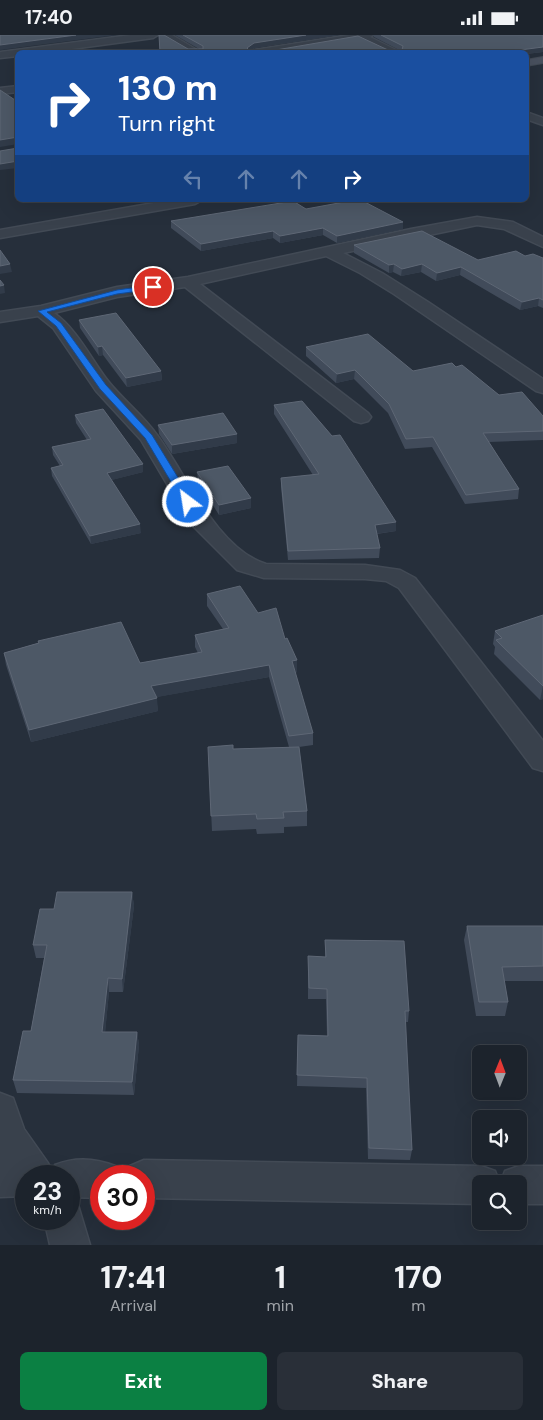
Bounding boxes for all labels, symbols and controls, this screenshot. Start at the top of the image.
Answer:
text: 17:40 [25,5,73,30]
text: 130 m [118,65,218,111]
icon: right [35,70,100,135]
text: Turn right [118,109,215,138]
icon: left [179,165,207,193]
icon: ahead [232,165,260,193]
icon: ahead [285,165,313,193]
icon: right [338,165,366,193]
pin [132,266,174,308]
icon: arrive [139,273,167,301]
position arrow [161,475,213,527]
north arrow [472,1045,528,1100]
map controls [472,1045,527,1230]
button: sound [472,1110,527,1165]
speed limit sign: 30 [90,1165,155,1230]
text: 23 [33,1175,62,1208]
button: search [472,1175,527,1230]
text: km/h [33,1202,62,1218]
text: 17:41 [100,1258,166,1297]
text: 1 [275,1258,286,1297]
text: 170 [394,1258,443,1297]
text: Arrival [110,1295,157,1316]
text: min [267,1295,294,1316]
text: m [411,1295,426,1316]
button: Exit [20,1352,267,1410]
button: Share [277,1352,523,1410]

